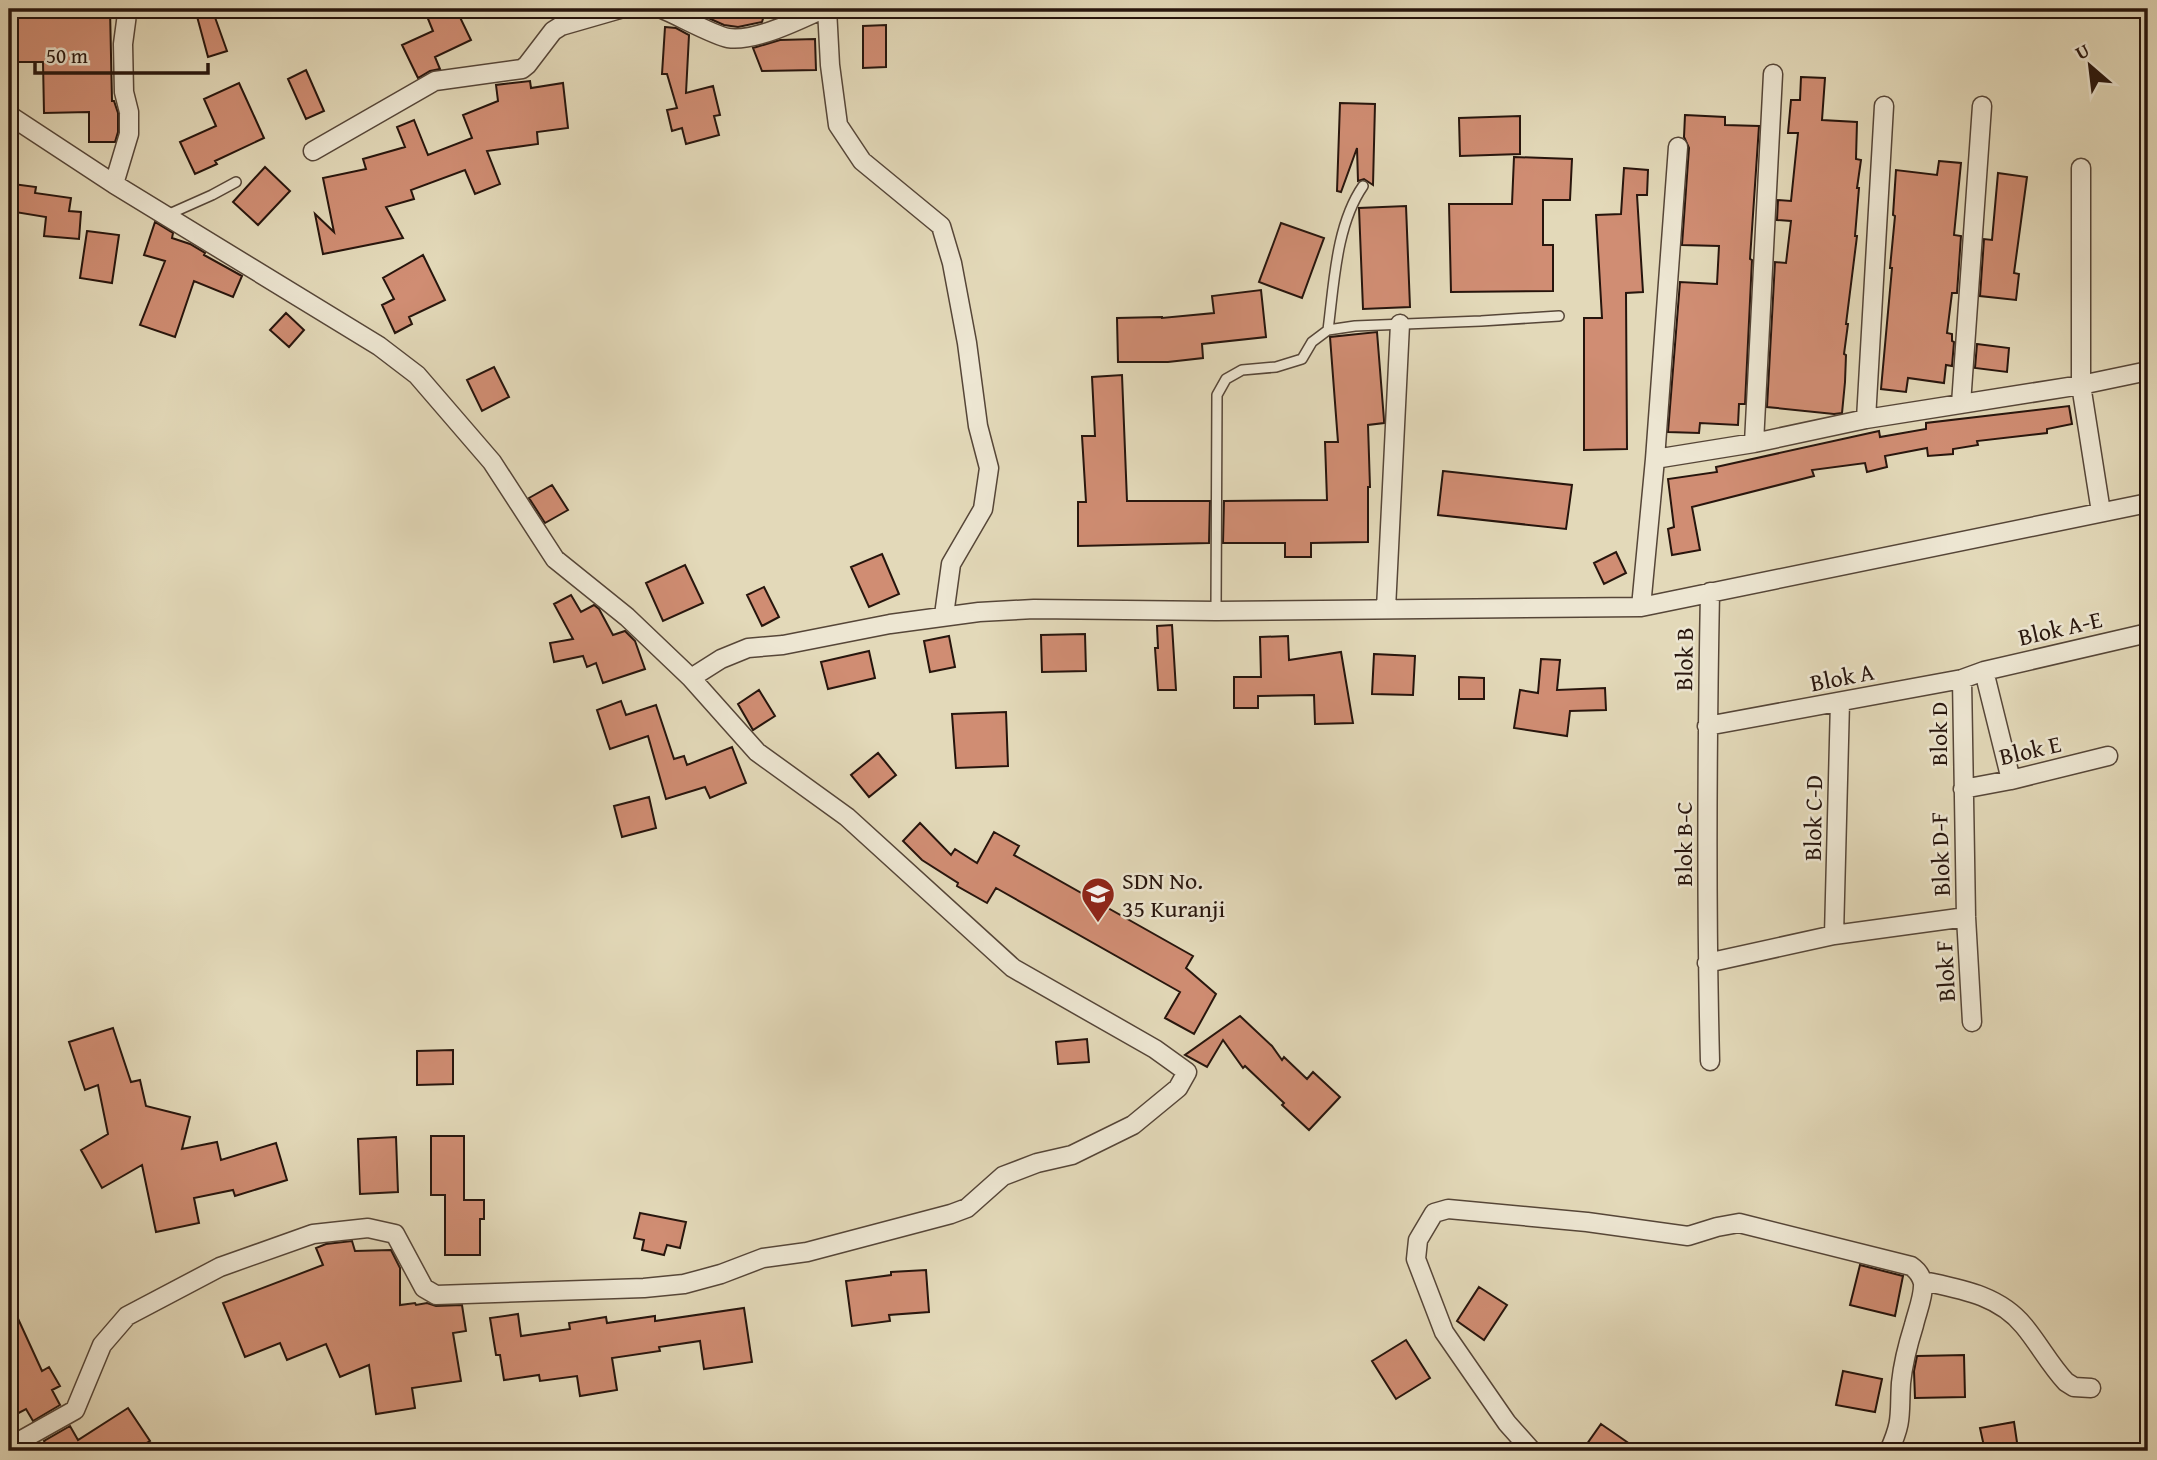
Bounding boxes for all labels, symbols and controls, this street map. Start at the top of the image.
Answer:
scale bar [35,32,208,76]
north arrow [2056,32,2126,102]
text: U [2070,36,2094,66]
text: 50 m [46,40,88,71]
street label: Blok A-E [2015,601,2105,655]
street label: Blok B [1666,627,1702,691]
street label: Blok A [1807,654,1877,700]
street label: Blok D [1921,702,1956,766]
street label: Blok E [1996,726,2064,774]
street label: Blok C-D [1795,775,1831,861]
street label: Blok B-C [1666,802,1701,886]
street label: Blok D-F [1921,811,1959,897]
place label: SDN No. 35 Kuranji [1122,863,1226,926]
school or university icon: SDN No. 35 Kuranji [1079,875,1117,924]
street label: Blok F [1926,939,1964,1003]

